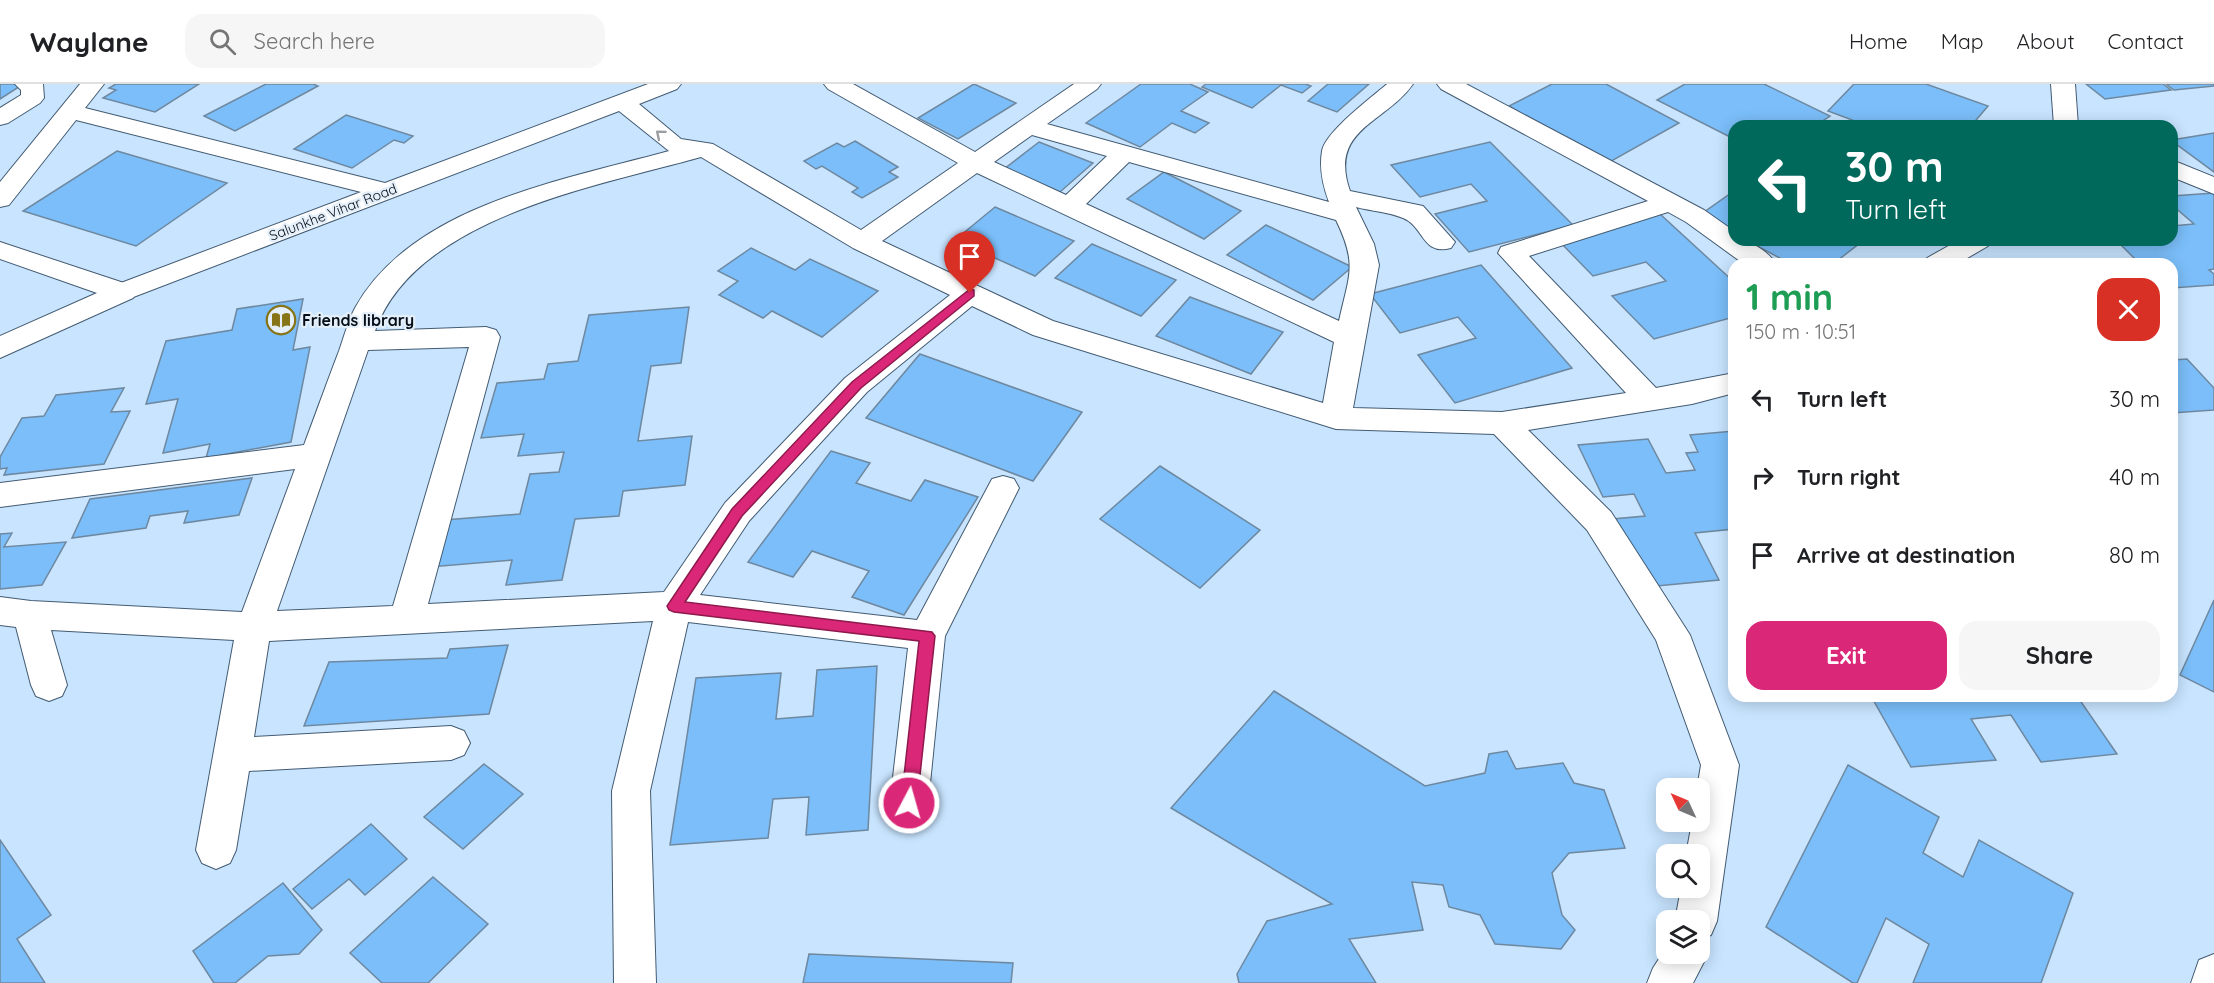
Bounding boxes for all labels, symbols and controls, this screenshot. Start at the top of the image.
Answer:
search box [185,14,605,68]
text: Waylane [30,24,149,59]
icon: search [206,25,239,58]
text: Search here [254,27,375,55]
text: Home [1849,28,1908,54]
text: Map [1941,28,1984,54]
text: About [2017,28,2075,54]
text: Contact [2108,28,2184,54]
one-way arrow [656,130,667,141]
text: 30 m [1845,140,1944,193]
icon: left [1746,144,1824,222]
street label: Salunkhe Vihar Road [267,179,399,245]
text: Turn left [1845,192,1947,226]
pin [944,231,995,293]
icon: arrive [953,240,986,273]
text: 1 min [1746,274,1833,319]
button: close [2097,278,2160,341]
library icon: Friends library [265,304,297,336]
place label: Friends library [302,310,414,330]
text: 150 m · 10:51 [1746,319,1856,344]
icon: left [1746,383,1779,416]
text: Turn left [1797,385,1887,413]
text: 30 m [2109,385,2160,413]
icon: right [1746,461,1779,494]
text: Turn right [1797,463,1901,491]
text: 40 m [2109,463,2160,491]
icon: arrive [1746,539,1779,572]
text: Arrive at destination [1797,541,2015,569]
text: 80 m [2109,541,2160,569]
button: Exit [1746,621,1947,690]
button: Share [1959,621,2160,690]
position arrow [877,771,941,835]
north arrow [1656,778,1710,832]
map controls [1656,778,1710,964]
button: search [1656,844,1710,898]
button: layers [1656,910,1710,964]

